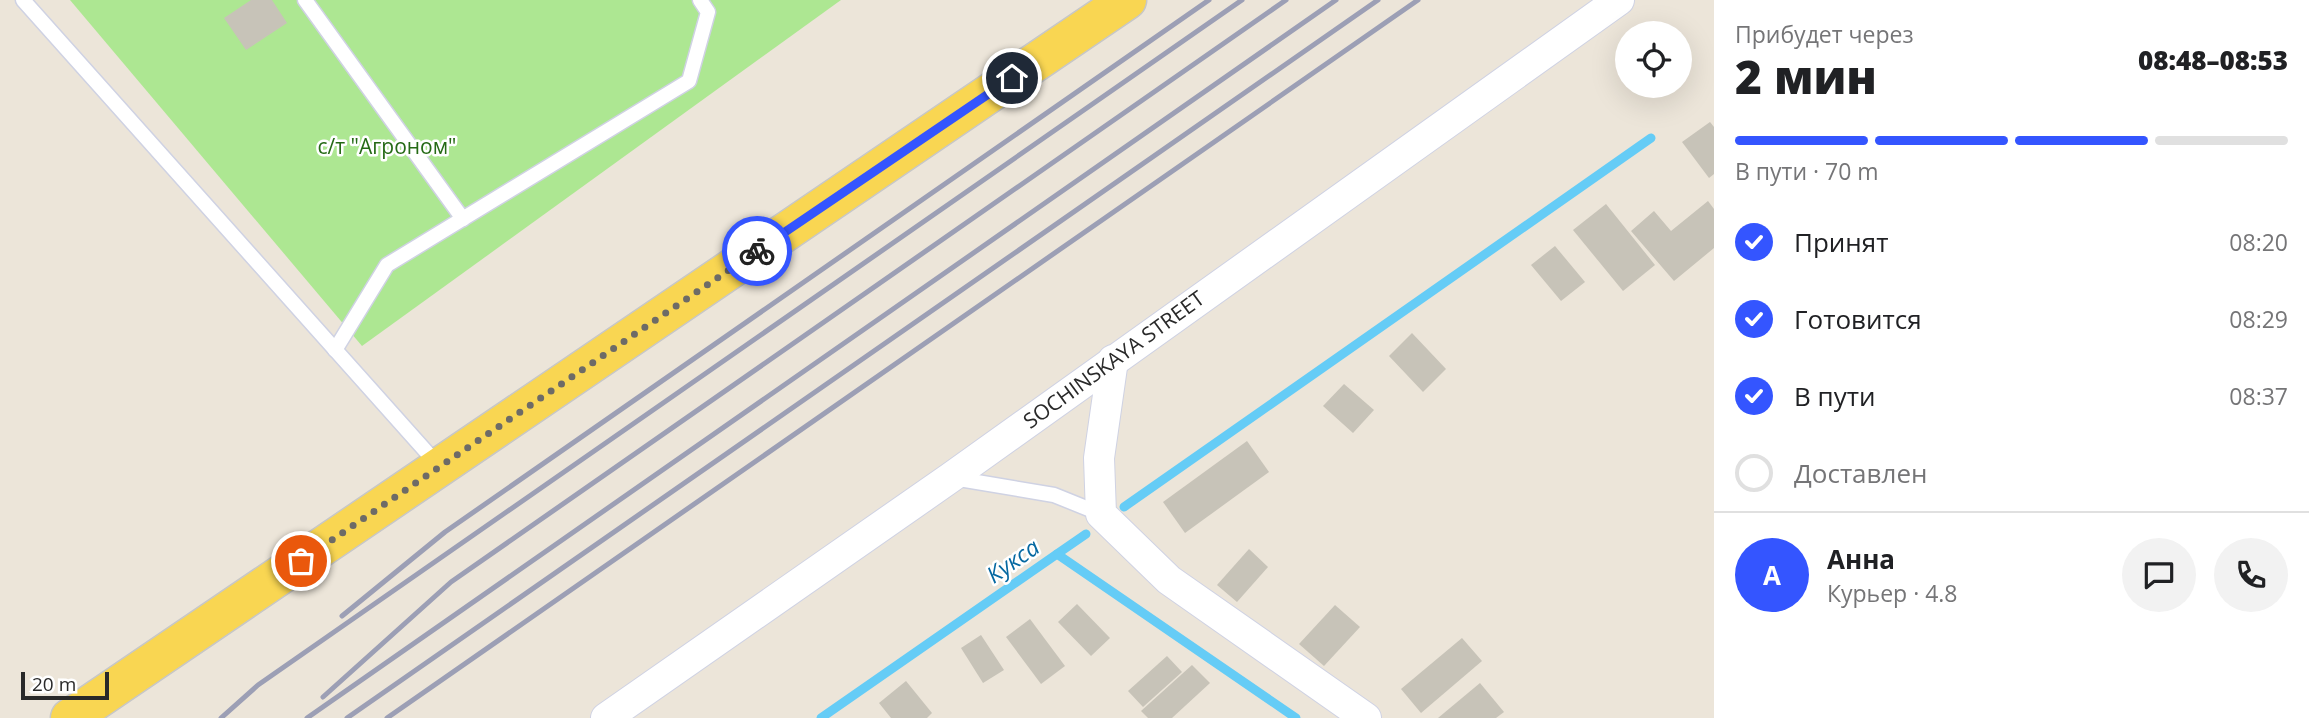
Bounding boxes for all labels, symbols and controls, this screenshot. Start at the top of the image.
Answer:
text: Прибудет через [1735,18,1914,50]
map controls [1615,21,1692,98]
button: locate [1615,21,1692,98]
text: 08:48–08:53 [2138,42,2288,78]
text: 2 мин [1735,45,1877,107]
pin [982,48,1042,108]
icon: home [993,59,1031,97]
park label: с/т "Агроном" [318,132,456,160]
text: В пути · 70 m [1735,155,1879,187]
courier [722,216,792,286]
icon: check [1735,223,1773,261]
text: Принят [1794,224,1888,260]
text: 08:20 [2229,226,2288,258]
icon: bike [738,232,776,270]
street label: SOCHINSKAYA STREET [1017,284,1210,434]
icon: check [1735,300,1773,338]
text: Готовится [1794,301,1922,337]
text: 08:29 [2229,303,2288,335]
icon: check [1735,377,1773,415]
text: В пути [1794,378,1875,414]
text: 08:37 [2229,380,2288,412]
text: Доставлен [1794,455,1927,491]
water label: Кукса [980,530,1045,590]
pin [271,531,331,591]
button: chat [2122,538,2196,612]
button: phone [2214,538,2288,612]
text: Анна [1827,541,1895,577]
icon: bag [282,542,320,580]
text: А [1763,557,1781,593]
text: Курьер · 4.8 [1827,577,1958,609]
scale bar [21,669,108,701]
text: 20 m [32,671,76,697]

